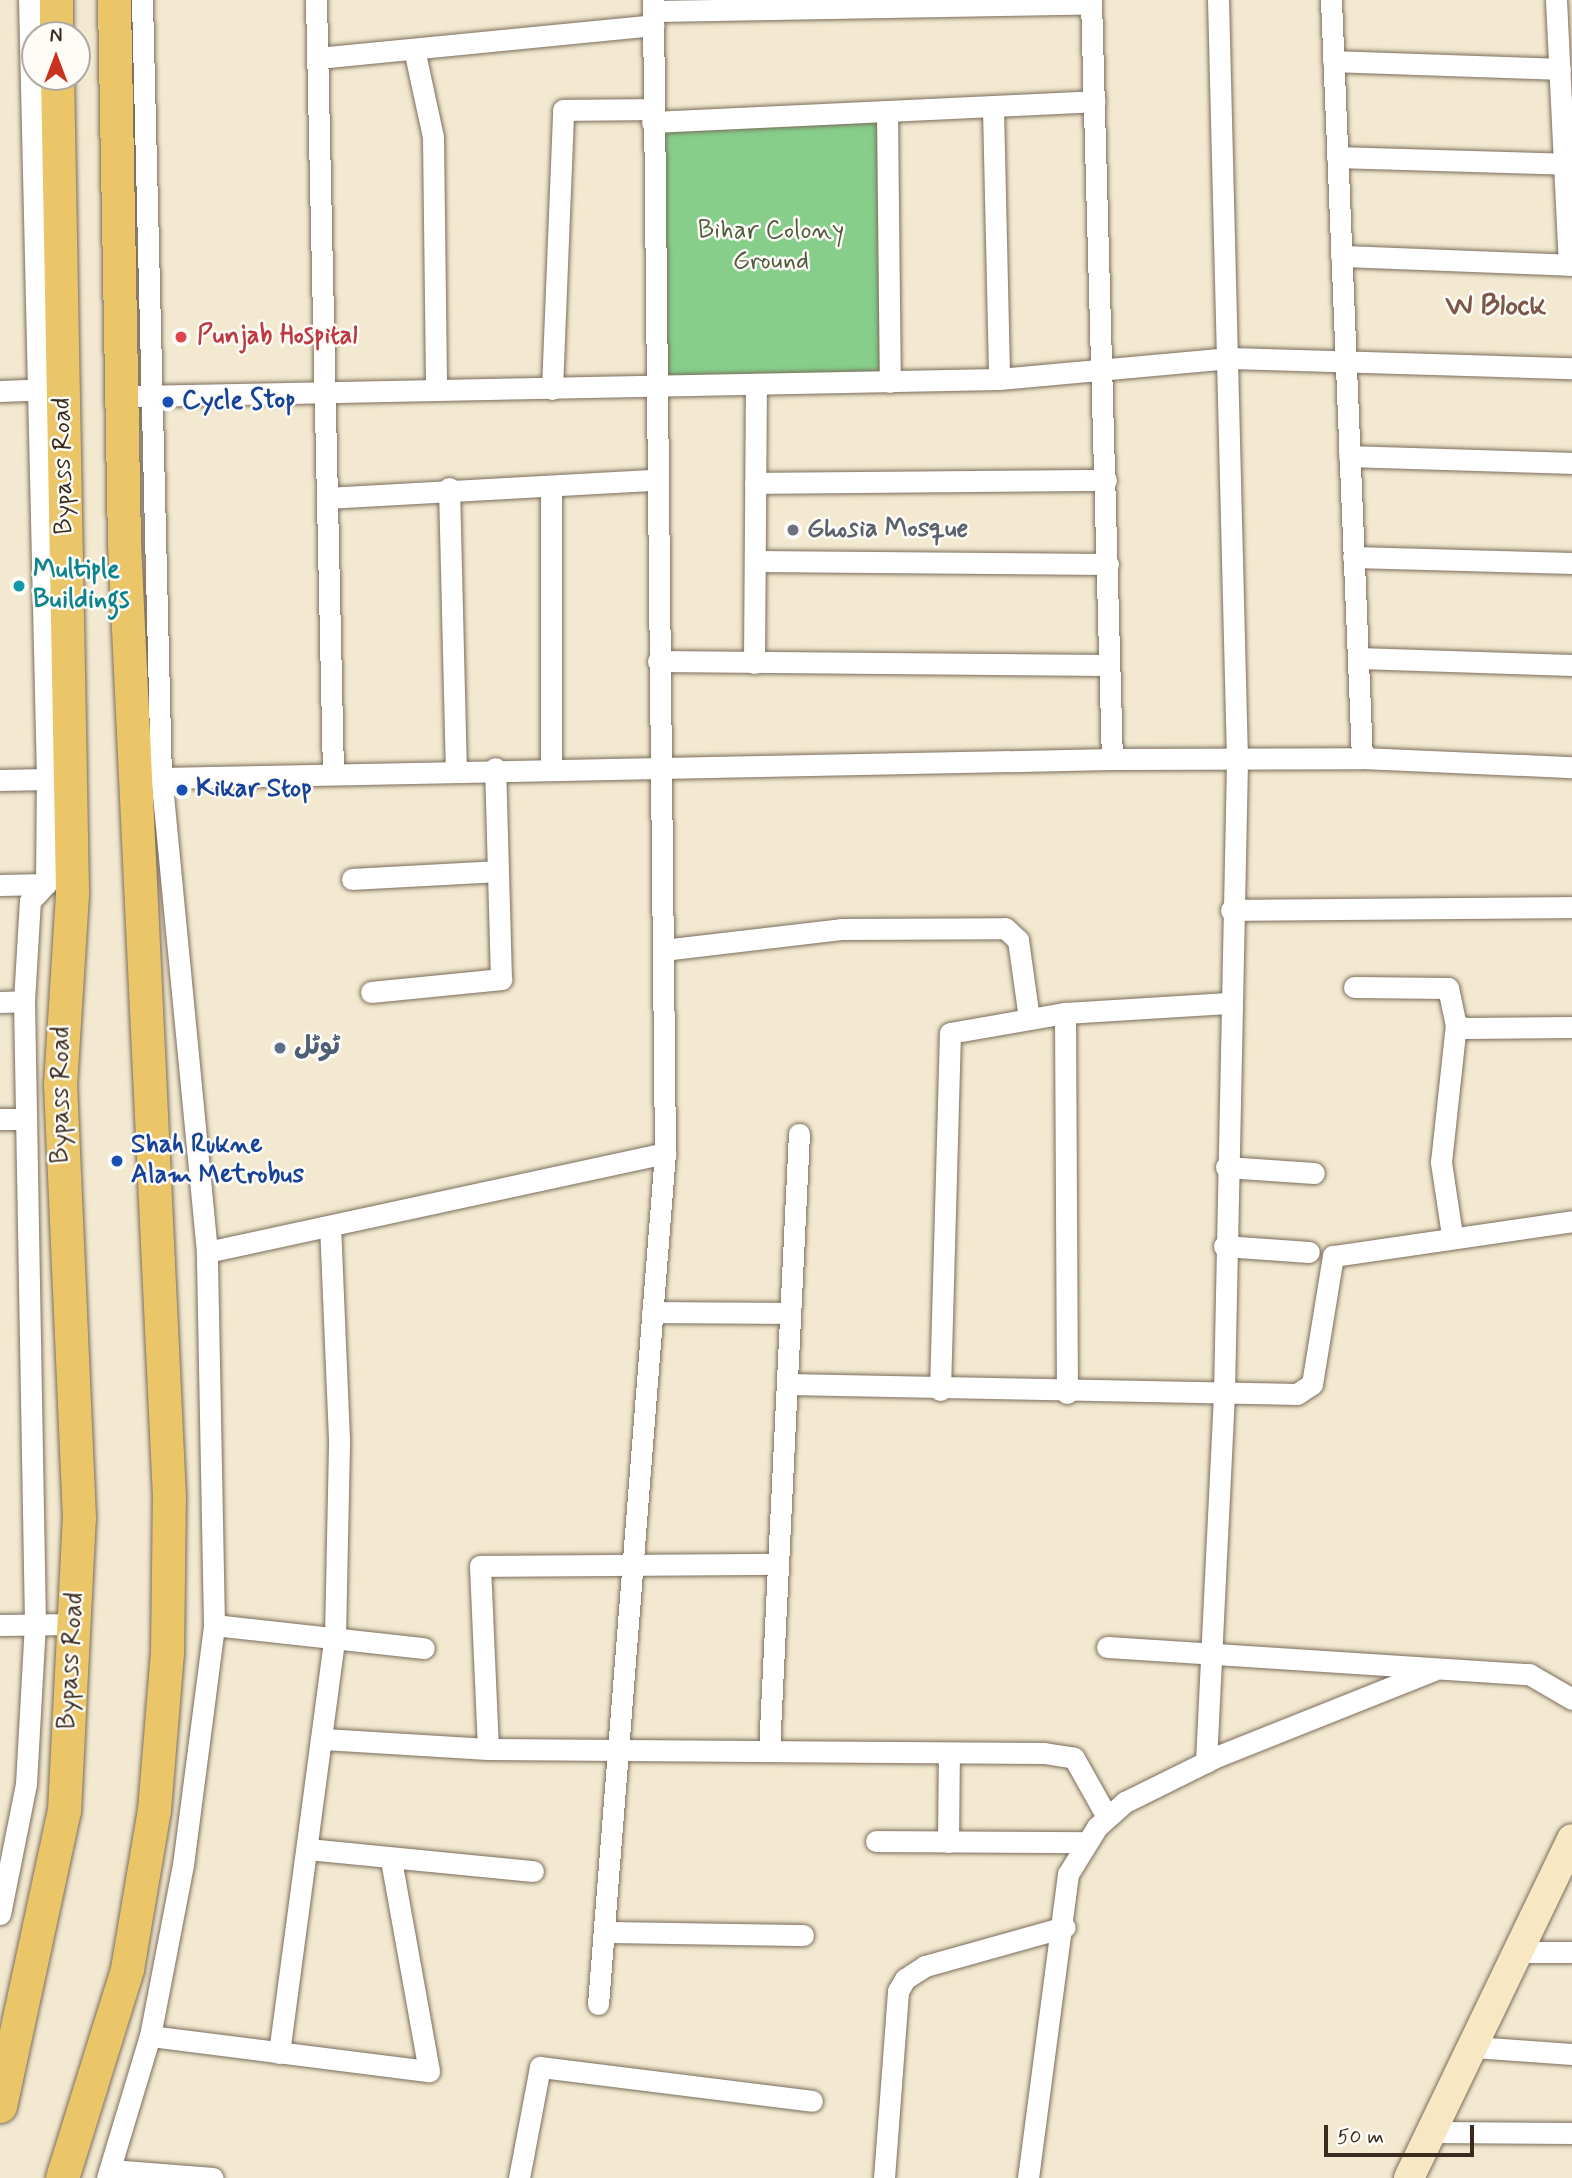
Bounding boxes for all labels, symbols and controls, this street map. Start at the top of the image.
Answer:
north arrow [21,21,91,91]
text: N [50,24,62,49]
park label: Bihar Colony Ground [698,216,844,278]
district label: W Block [1445,288,1547,324]
place label: Punjab Hospital [197,321,372,353]
marker: Punjab Hospital [171,327,191,347]
place label: Cycle Stop [182,386,295,418]
marker: Cycle Stop [160,394,176,410]
street label: Bypass Road [47,398,81,534]
place label: Ghosia Mosque [807,514,966,546]
marker: Ghosia Mosque [785,522,801,538]
place label: Multiple Buildings [33,555,129,616]
marker: Multiple Buildings [11,578,27,594]
place label: Kikar Stop [196,774,311,806]
marker: Kikar Stop [174,782,190,798]
street label: Bypass Road [46,1027,78,1163]
place label: ٹوٹل [294,1032,340,1064]
marker: ٹوٹل [272,1040,288,1056]
place label: Shah Rukne Alam Metrobus [131,1130,301,1192]
marker: Shah Rukne Alam Metrobus [109,1153,125,1169]
street label: Bypass Road [53,1592,91,1730]
scale bar [1327,2112,1478,2156]
text: 50 m [1337,2123,1384,2151]

